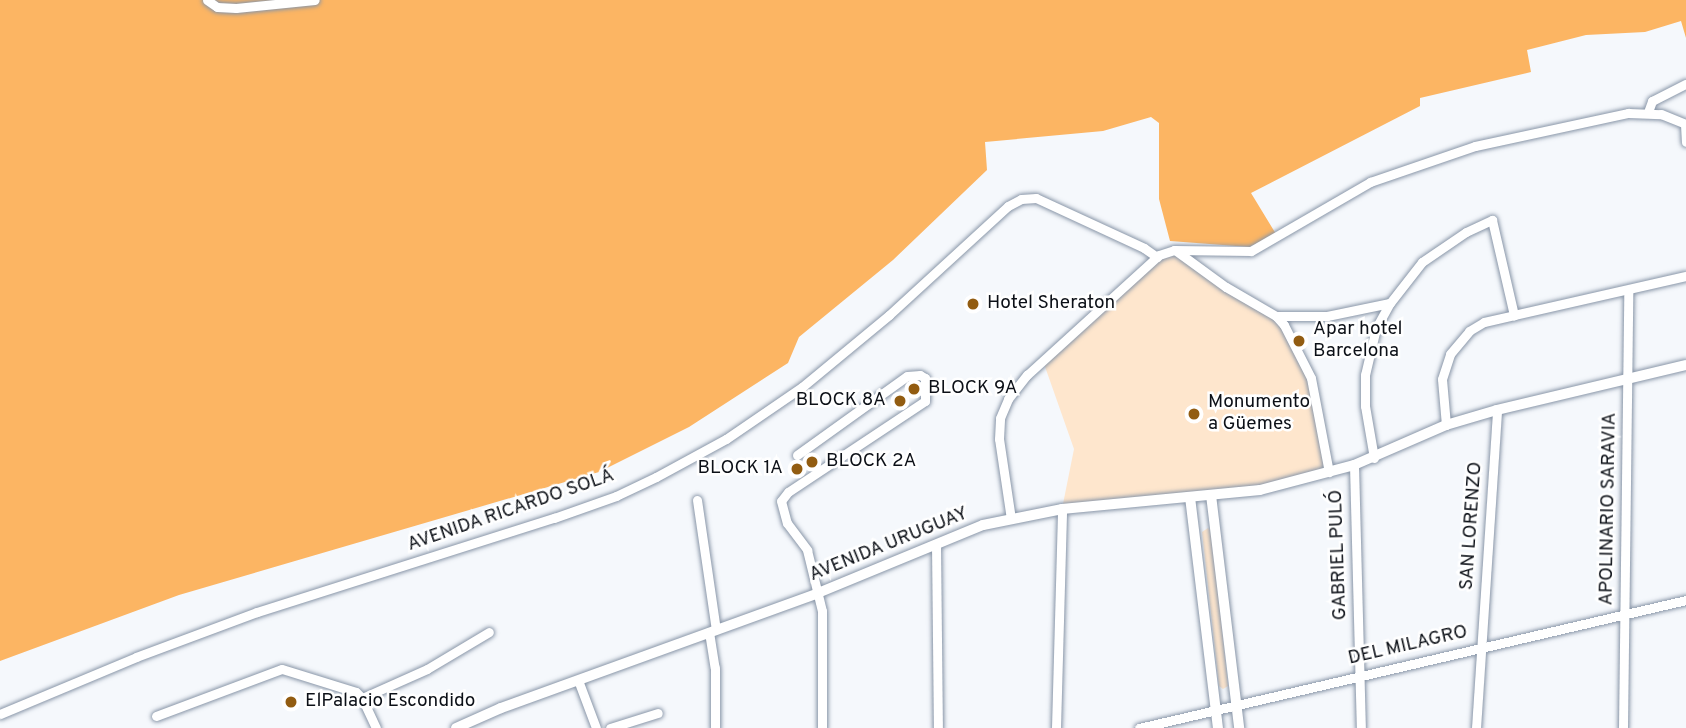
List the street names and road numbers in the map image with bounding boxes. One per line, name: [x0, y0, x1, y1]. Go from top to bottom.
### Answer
street label: APOLINARIO SARAVIA: [1596, 412, 1622, 606]
street label: SAN LORENZO: [1456, 461, 1488, 591]
street label: AVENIDA RICARDO SOLÁ: [404, 465, 618, 557]
street label: GABRIEL PULÓ: [1325, 489, 1353, 621]
street label: AVENIDA URUGUAY: [806, 503, 972, 587]
street label: DEL MILAGRO: [1346, 621, 1470, 671]

